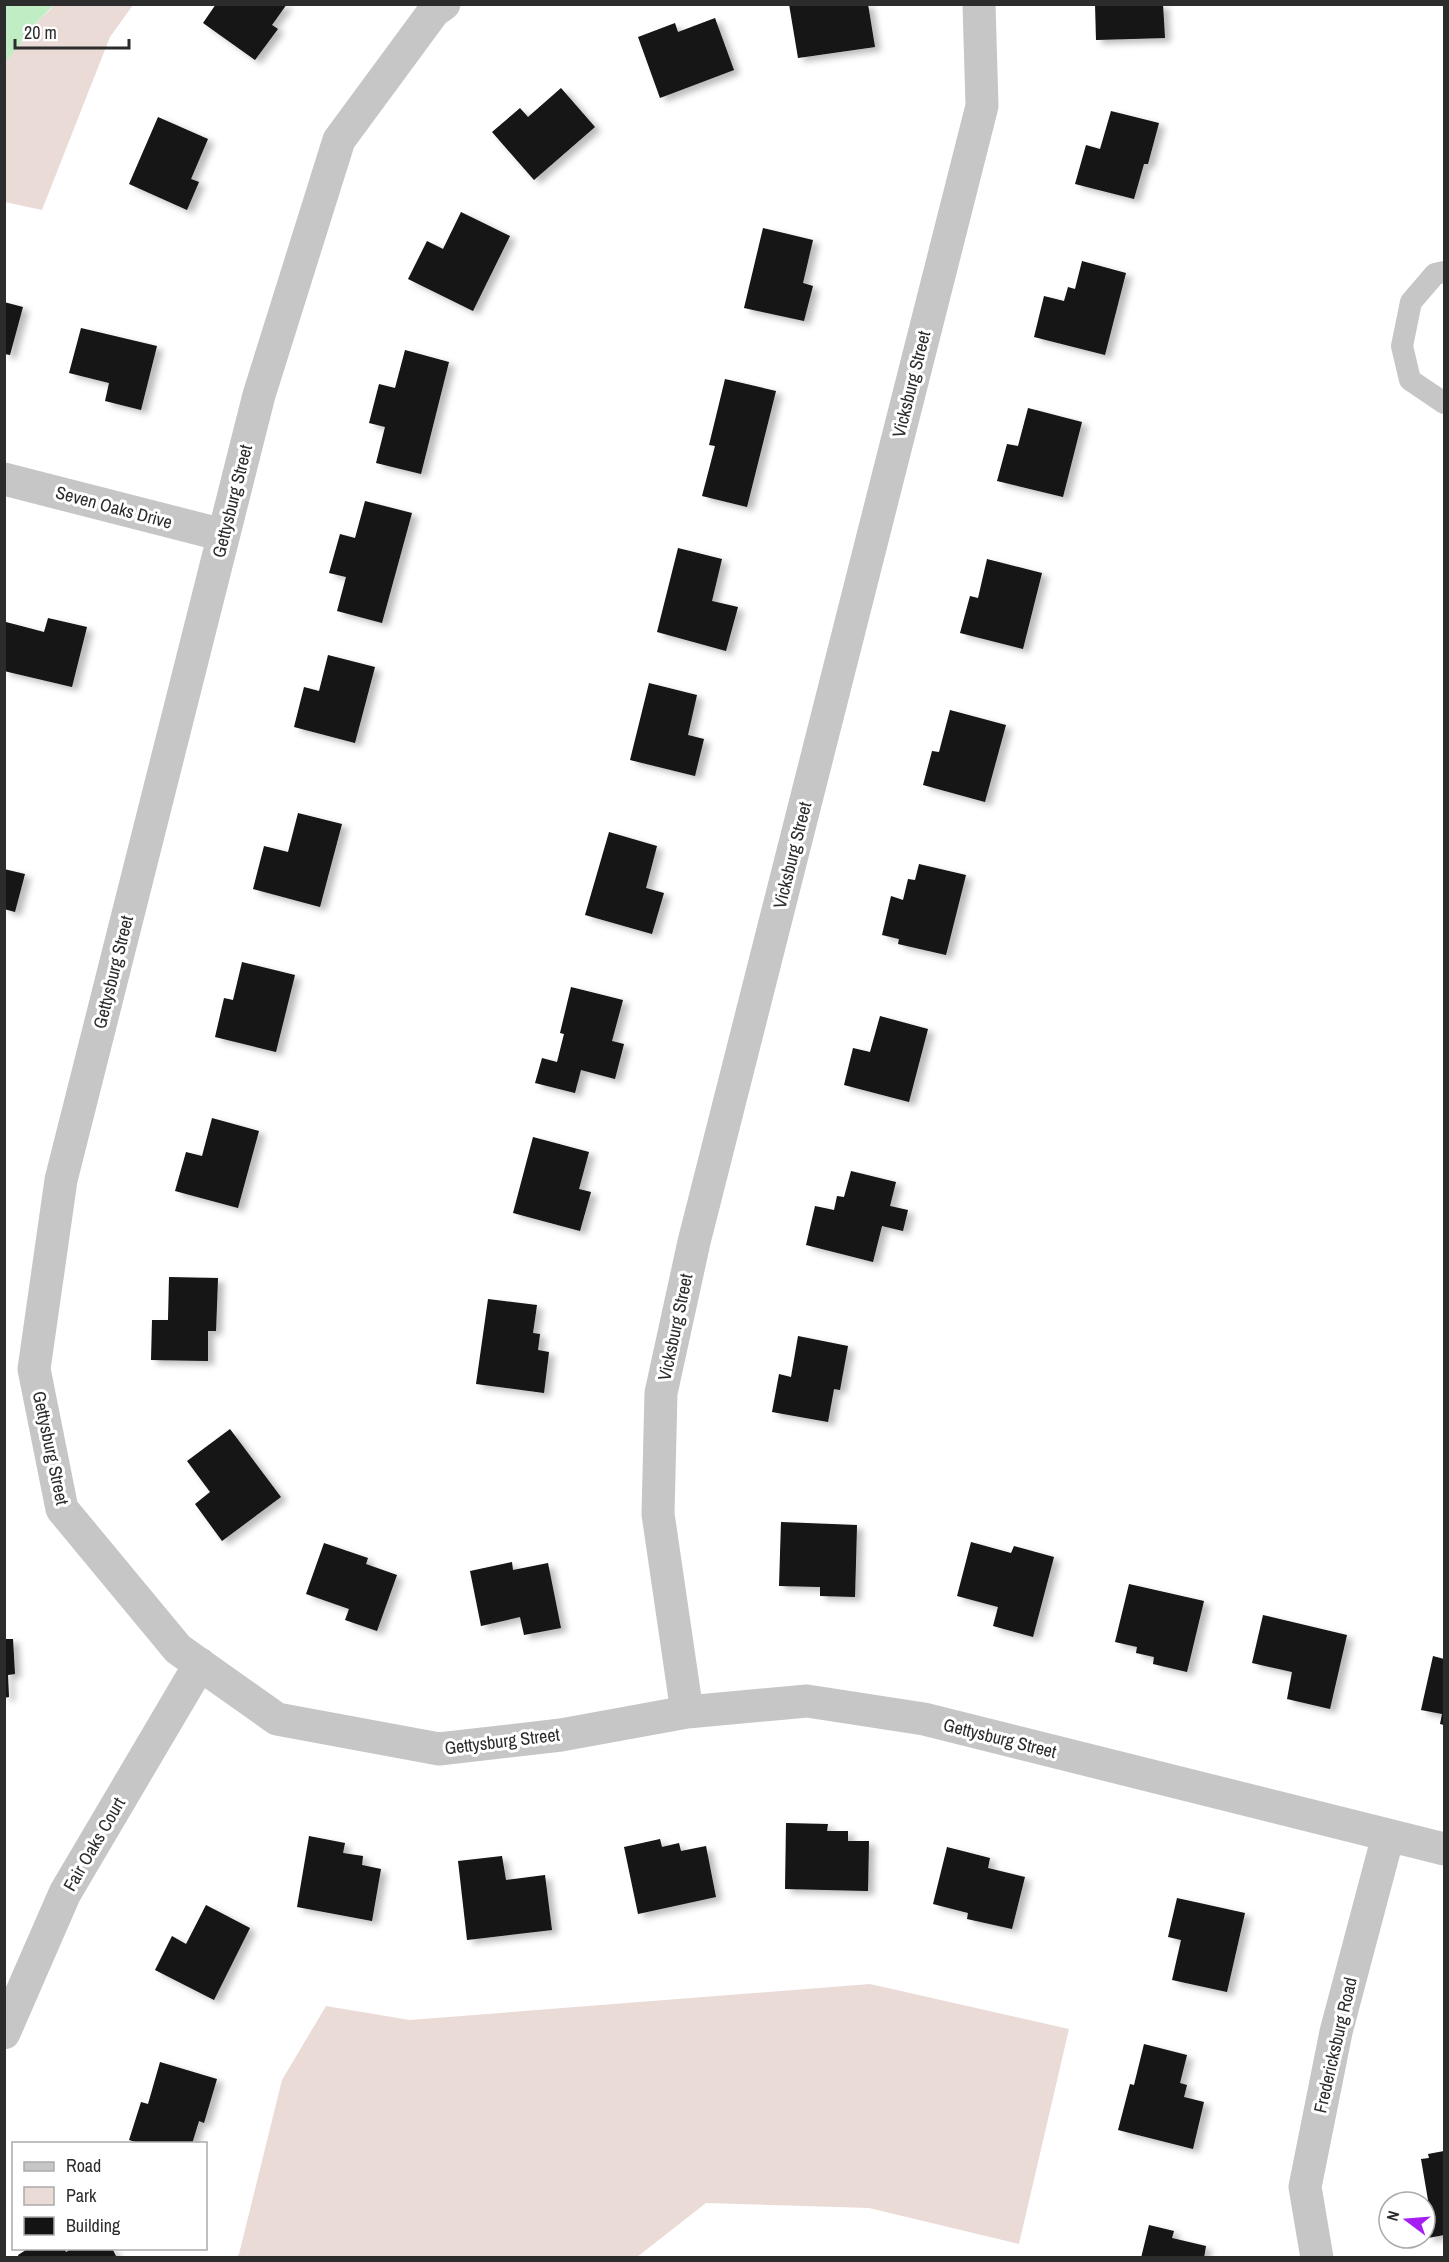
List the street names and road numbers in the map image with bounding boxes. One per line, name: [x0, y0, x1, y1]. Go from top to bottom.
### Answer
street label: Vicksburg Street: [886, 328, 936, 440]
street label: Gettysburg Street: [206, 442, 258, 560]
street label: Seven Oaks Drive: [53, 479, 175, 535]
street label: Vicksburg Street: [767, 799, 817, 911]
street label: Gettysburg Street: [87, 913, 139, 1031]
street label: Vicksburg Street: [651, 1271, 699, 1383]
street label: Gettysburg Street: [27, 1389, 75, 1507]
street label: Gettysburg Street: [941, 1712, 1059, 1764]
street label: Gettysburg Street: [443, 1722, 561, 1760]
street label: Fair Oaks Court: [57, 1793, 131, 1895]
street label: Fredericksburg Road: [1307, 1975, 1363, 2115]

